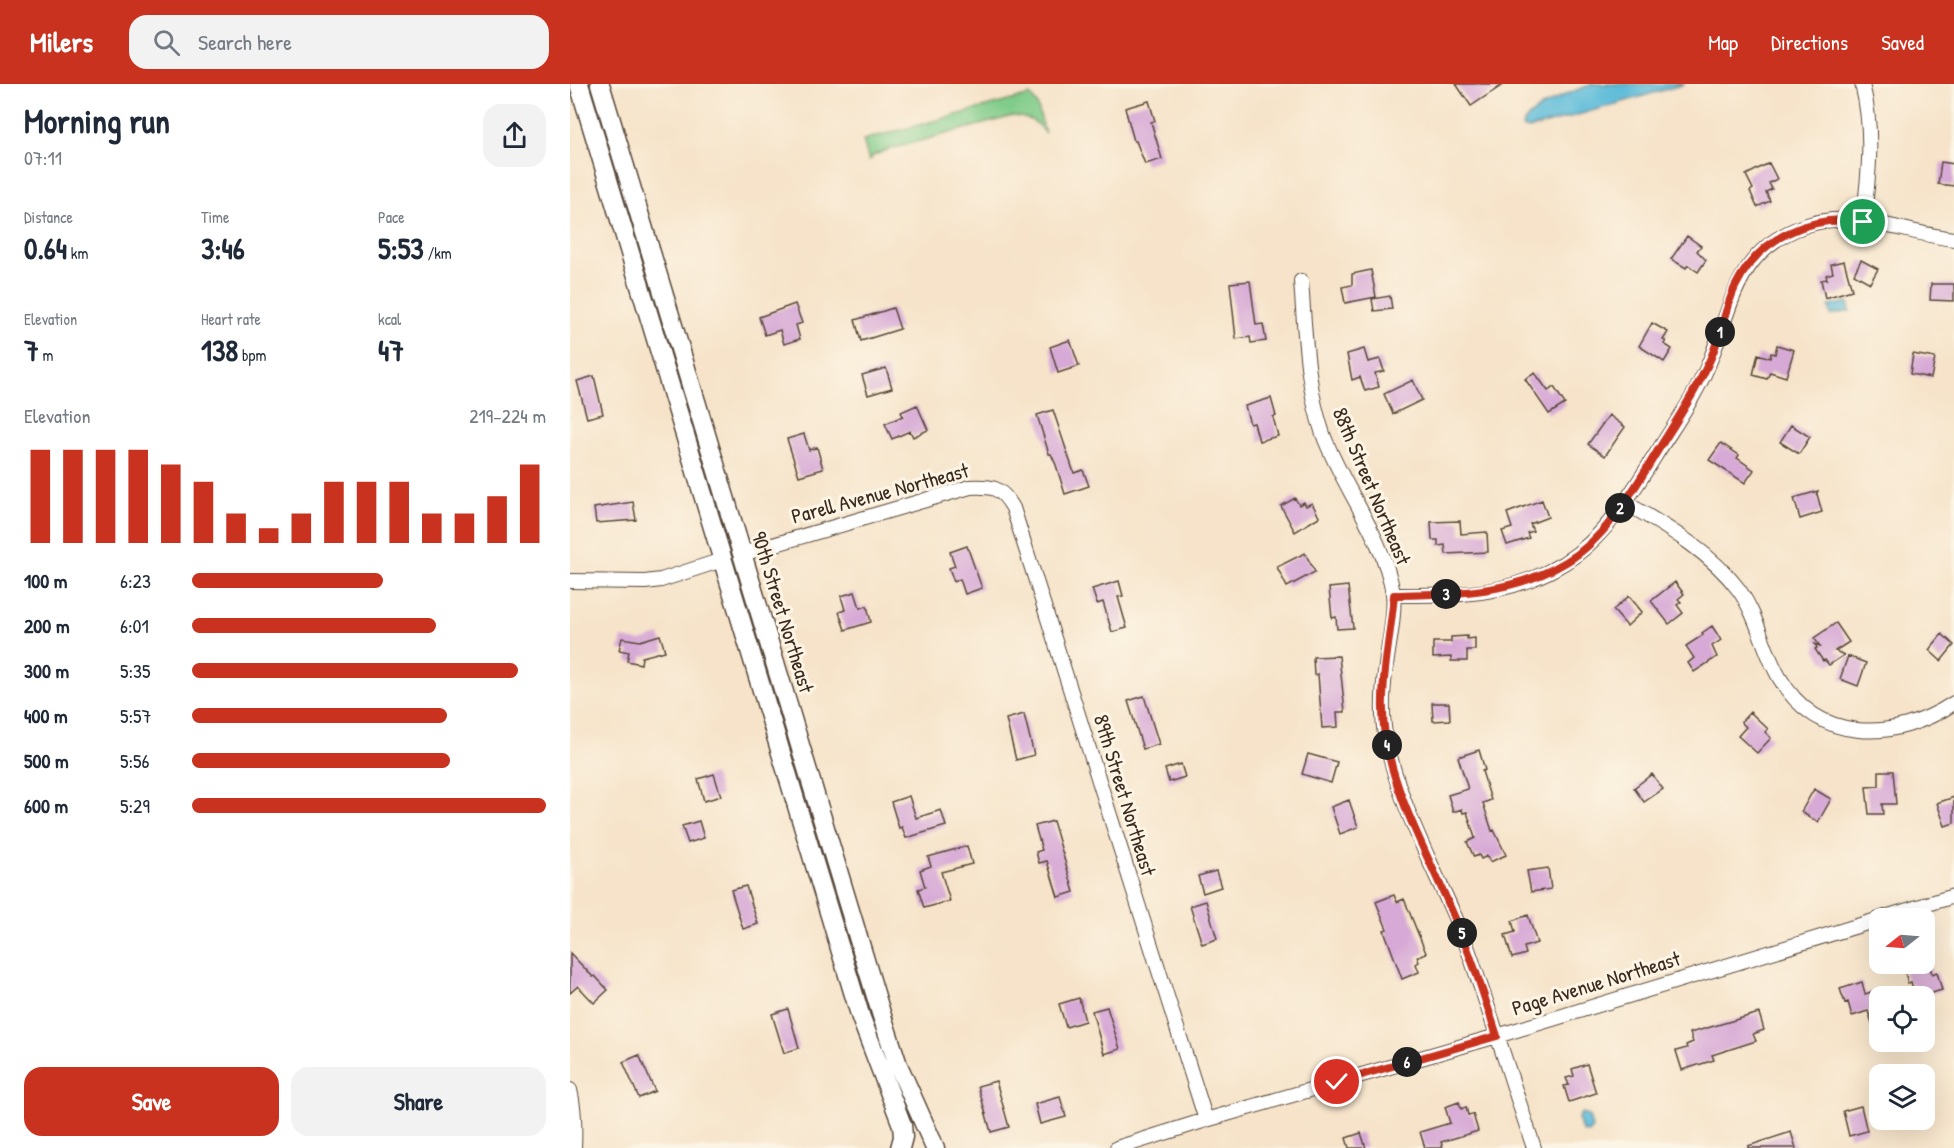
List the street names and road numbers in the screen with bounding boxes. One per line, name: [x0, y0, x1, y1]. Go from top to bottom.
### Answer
street label: 88th Street Northeast: [1326, 403, 1419, 570]
street label: Parell Avenue Northeast: [788, 455, 973, 531]
street label: 90th Street Northeast: [745, 528, 822, 697]
street label: 89th Street Northeast: [1087, 711, 1164, 880]
street label: Page Avenue Northeast: [1508, 943, 1684, 1022]

